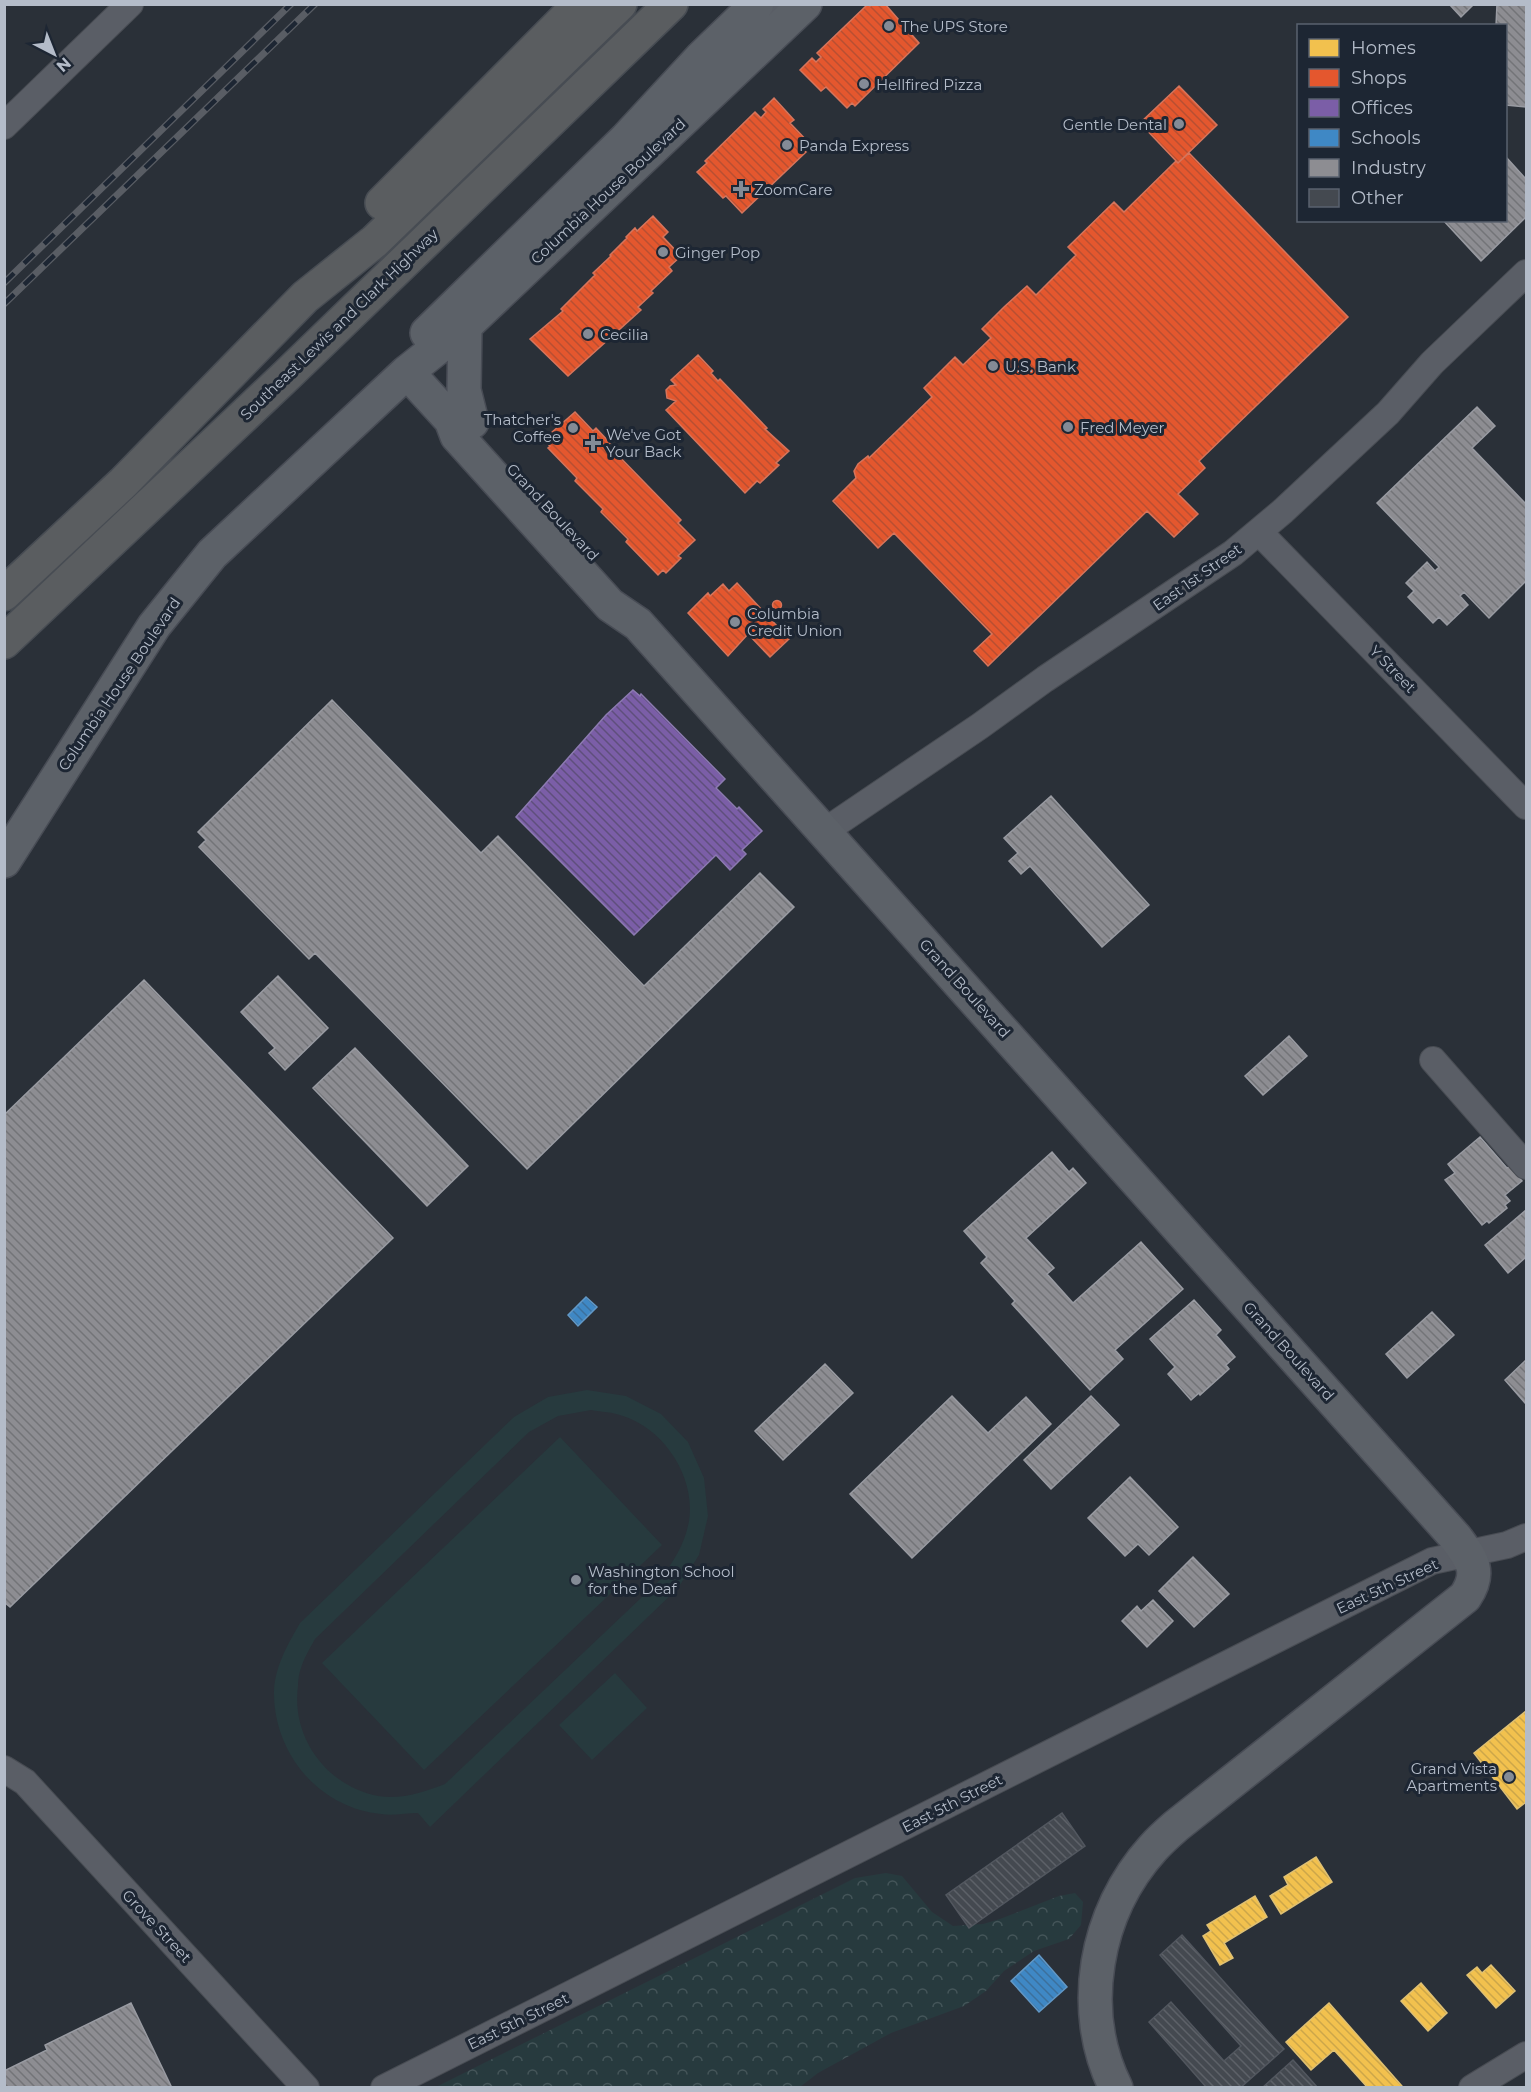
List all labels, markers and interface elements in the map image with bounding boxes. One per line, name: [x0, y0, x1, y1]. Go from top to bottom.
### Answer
place label: The UPS Store: [901, 17, 1008, 36]
marker: The UPS Store: [882, 19, 896, 33]
north arrow: [24, 24, 84, 84]
legend: [1297, 24, 1507, 222]
text: Homes: [1351, 37, 1416, 59]
text: N: [53, 53, 75, 76]
text: Shops: [1351, 67, 1407, 89]
place label: Hellfired Pizza: [876, 75, 982, 94]
marker: Hellfired Pizza: [857, 77, 871, 91]
text: Offices: [1351, 97, 1413, 119]
street label: Columbia House Boulevard: [527, 114, 689, 268]
place label: Gentle Dental: [1063, 115, 1167, 134]
marker: Gentle Dental: [1172, 117, 1186, 131]
text: Schools: [1351, 127, 1421, 149]
place label: Panda Express: [799, 136, 909, 155]
marker: Panda Express: [780, 138, 794, 152]
text: Industry: [1351, 157, 1426, 179]
marker: ZoomCare: [732, 180, 750, 198]
place label: ZoomCare: [754, 180, 833, 199]
text: Other: [1351, 187, 1404, 209]
street label: Southeast Lewis and Clark Highway: [236, 224, 442, 424]
place label: Ginger Pop: [675, 243, 760, 262]
marker: Ginger Pop: [656, 245, 670, 259]
place label: Cecilia: [600, 325, 649, 344]
marker: Cecilia: [581, 327, 595, 341]
place label: U.S. Bank: [1005, 357, 1076, 376]
marker: U.S. Bank: [986, 359, 1000, 373]
place label: Thatcher's Coffee: [484, 410, 561, 446]
place label: Fred Meyer: [1080, 418, 1165, 437]
marker: Fred Meyer: [1061, 420, 1075, 434]
marker: Thatcher's Coffee: [566, 421, 580, 435]
place label: We've Got Your Back: [606, 425, 682, 461]
marker: We've Got Your Back: [584, 434, 602, 452]
street label: Grand Boulevard: [503, 459, 603, 565]
street label: East 1st Street: [1149, 539, 1245, 615]
street label: Columbia House Boulevard: [54, 594, 184, 774]
place label: Columbia Credit Union: [747, 604, 842, 640]
marker: Columbia Credit Union: [728, 615, 742, 629]
street label: Y Street: [1366, 641, 1420, 697]
street label: Grand Boulevard: [916, 935, 1014, 1041]
street label: Grand Boulevard: [1240, 1298, 1338, 1404]
street label: East 5th Street: [1333, 1554, 1441, 1618]
place label: Washington School for the Deaf: [588, 1562, 734, 1598]
marker: Washington School for the Deaf: [569, 1573, 583, 1587]
place label: Grand Vista Apartments: [1406, 1759, 1497, 1795]
street label: East 5th Street: [899, 1770, 1005, 1836]
marker: Grand Vista Apartments: [1502, 1770, 1516, 1784]
street label: Grove Street: [118, 1886, 196, 1966]
street label: East 5th Street: [464, 1988, 572, 2054]

